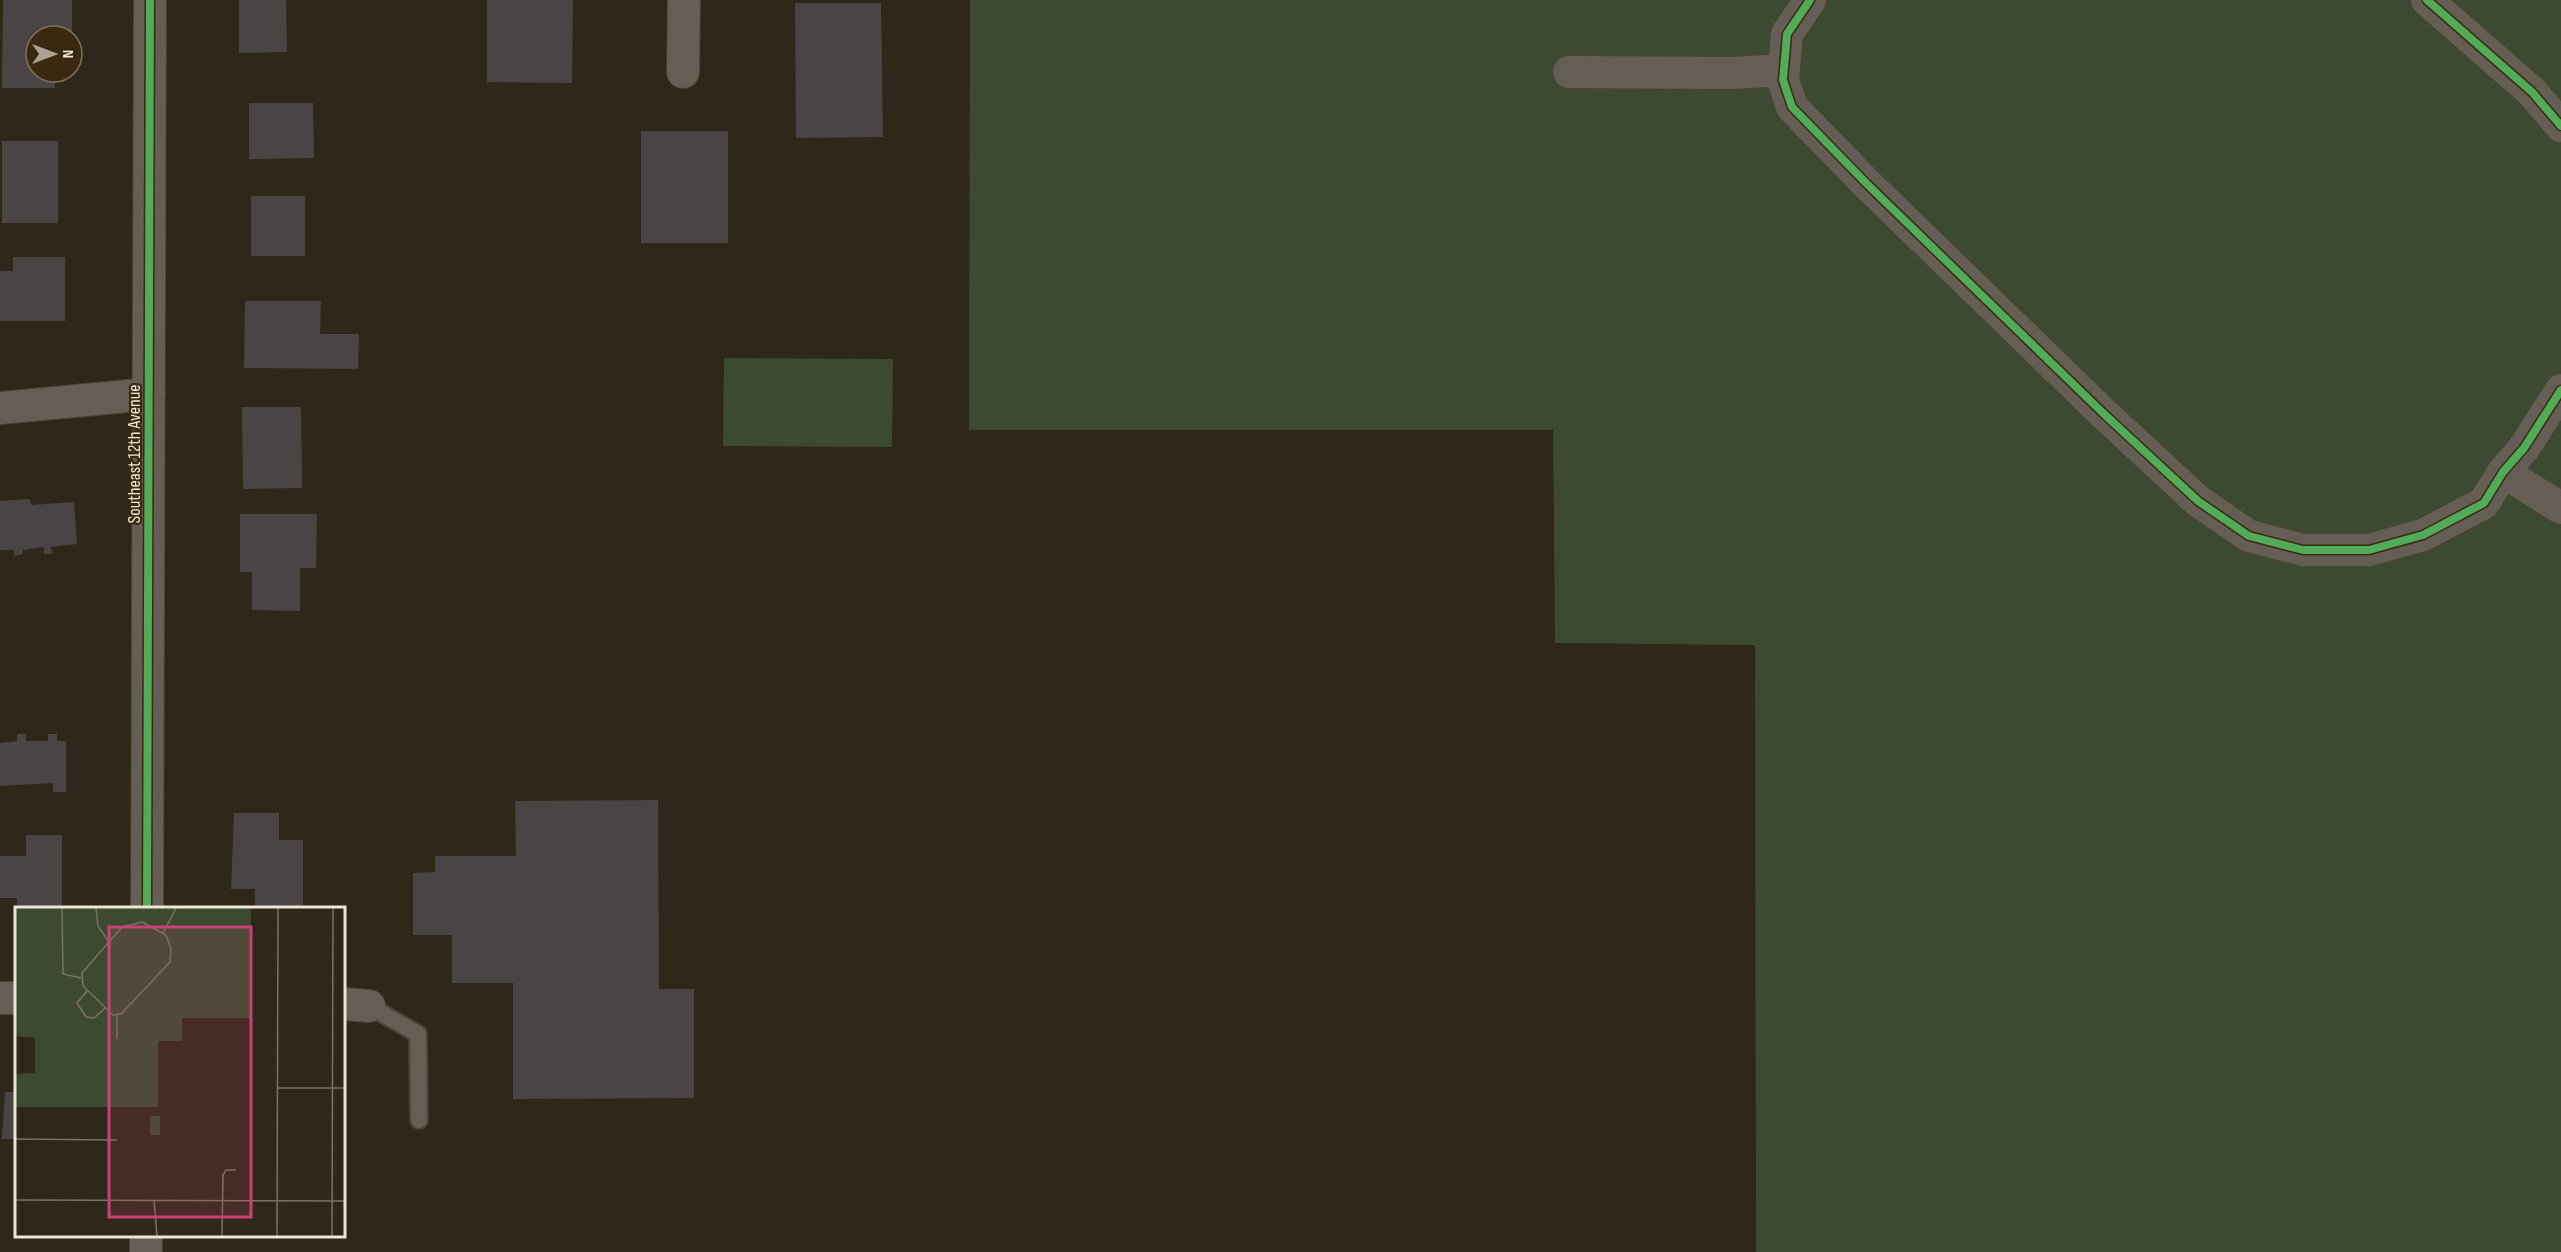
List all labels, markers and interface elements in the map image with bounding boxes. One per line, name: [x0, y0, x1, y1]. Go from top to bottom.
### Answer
north arrow: [24, 24, 84, 84]
text: N: [58, 50, 77, 58]
street label: Southeast 12th Avenue: [124, 385, 145, 523]
inset map: [15, 907, 345, 1237]

